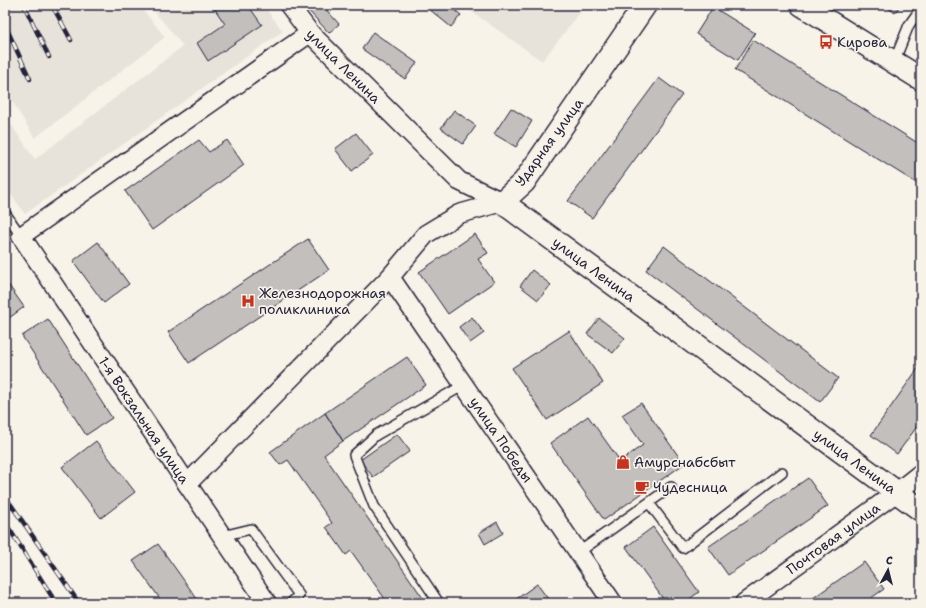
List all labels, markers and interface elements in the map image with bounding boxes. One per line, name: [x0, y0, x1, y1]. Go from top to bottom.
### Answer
street label: улица Ленина: [302, 25, 385, 107]
place label: Кирова: [837, 33, 887, 51]
bus stop icon: Кирова: [818, 34, 834, 50]
street label: Ударная улица: [511, 94, 587, 190]
street label: улица Ленина: [549, 233, 639, 306]
place label: Железнодорожная поликлиника: [259, 284, 386, 318]
hospital icon: Железнодорожная поликлиника: [240, 293, 256, 309]
street label: 1-я Вокзальная улица: [95, 353, 194, 487]
street label: улица Победы: [466, 393, 537, 486]
street label: улица Ленина: [810, 425, 900, 498]
place label: Амурснабсбыт: [634, 453, 736, 471]
shop icon: Амурснабсбыт: [615, 454, 631, 470]
place label: Чудесница: [653, 478, 728, 496]
cafe icon: Чудесница: [634, 479, 650, 495]
street label: Почтовая улица: [783, 498, 884, 578]
north arrow: [868, 550, 908, 590]
text: С: [885, 553, 894, 568]

